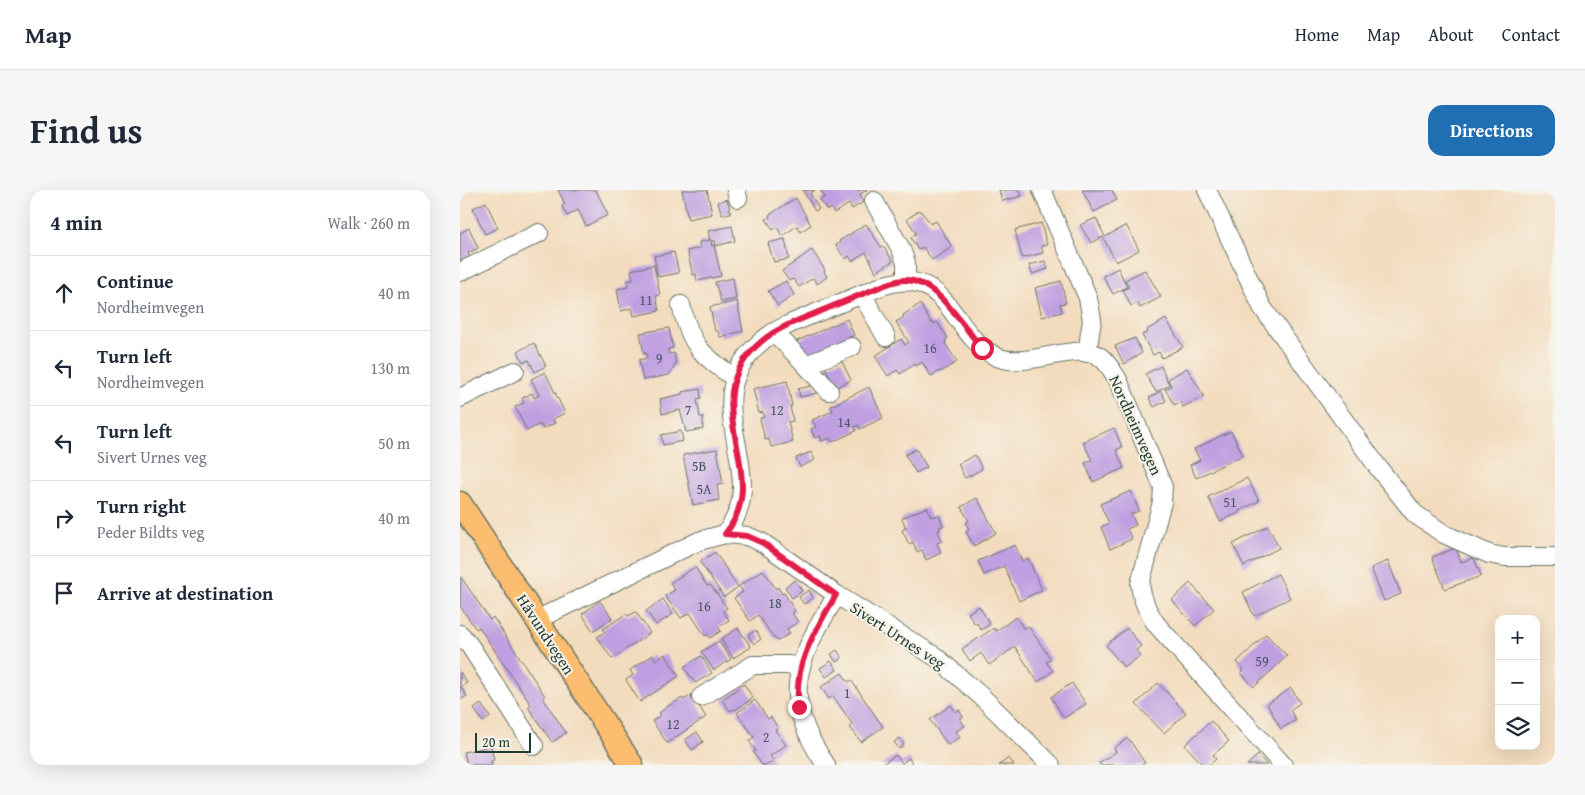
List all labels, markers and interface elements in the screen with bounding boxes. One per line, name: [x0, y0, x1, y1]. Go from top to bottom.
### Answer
text: Map: [25, 17, 72, 52]
text: Home: [1295, 21, 1339, 48]
text: Map: [1367, 21, 1400, 48]
text: About: [1428, 21, 1474, 48]
text: Contact: [1502, 21, 1560, 48]
text: Find us: [30, 105, 143, 156]
button: Directions: [1428, 105, 1555, 156]
text: 4 min: [50, 207, 102, 238]
text: Walk · 260 m: [327, 211, 410, 235]
text: Continue: [97, 267, 174, 295]
icon: ahead: [50, 279, 78, 307]
text: 40 m: [378, 281, 410, 305]
house number: 11: [639, 290, 653, 310]
text: Nordheimvegen: [97, 295, 204, 319]
route start: [971, 337, 994, 360]
house number: 16: [923, 338, 937, 358]
text: Turn left: [97, 342, 172, 370]
house number: 9: [656, 348, 663, 368]
icon: left: [50, 354, 78, 382]
text: 130 m: [370, 356, 410, 380]
text: Nordheimvegen: [97, 370, 204, 394]
street label: Nordheimvegen: [1103, 371, 1169, 479]
house number: 7: [685, 400, 692, 420]
house number: 12: [770, 400, 784, 420]
house number: 14: [837, 412, 851, 432]
text: Turn left: [97, 417, 172, 445]
icon: left: [50, 429, 78, 457]
text: 50 m: [378, 431, 410, 455]
text: Sivert Urnes veg: [97, 445, 207, 469]
house number: 5B: [692, 456, 706, 476]
house number: 5A: [696, 479, 712, 499]
text: Turn right: [97, 492, 186, 520]
house number: 51: [1223, 492, 1237, 512]
icon: right: [50, 504, 78, 532]
text: 40 m: [378, 506, 410, 530]
text: Peder Bildts veg: [97, 520, 204, 544]
icon: arrive: [50, 579, 78, 607]
text: Arrive at destination: [97, 579, 273, 607]
street label: Håvundvegen: [511, 589, 581, 679]
house number: 18: [768, 593, 782, 613]
street label: Sivert Urnes veg: [845, 595, 951, 675]
house number: 16: [697, 596, 711, 616]
map controls: [1495, 615, 1540, 750]
button: +: [1495, 615, 1540, 660]
house number: 59: [1255, 651, 1269, 671]
button: −: [1495, 660, 1540, 705]
house number: 1: [844, 683, 850, 703]
route end: [788, 696, 811, 719]
button: layers: [1495, 705, 1540, 750]
house number: 12: [666, 714, 680, 734]
house number: 2: [763, 727, 769, 747]
scale bar: [475, 730, 531, 753]
text: 20 m: [482, 732, 510, 752]

